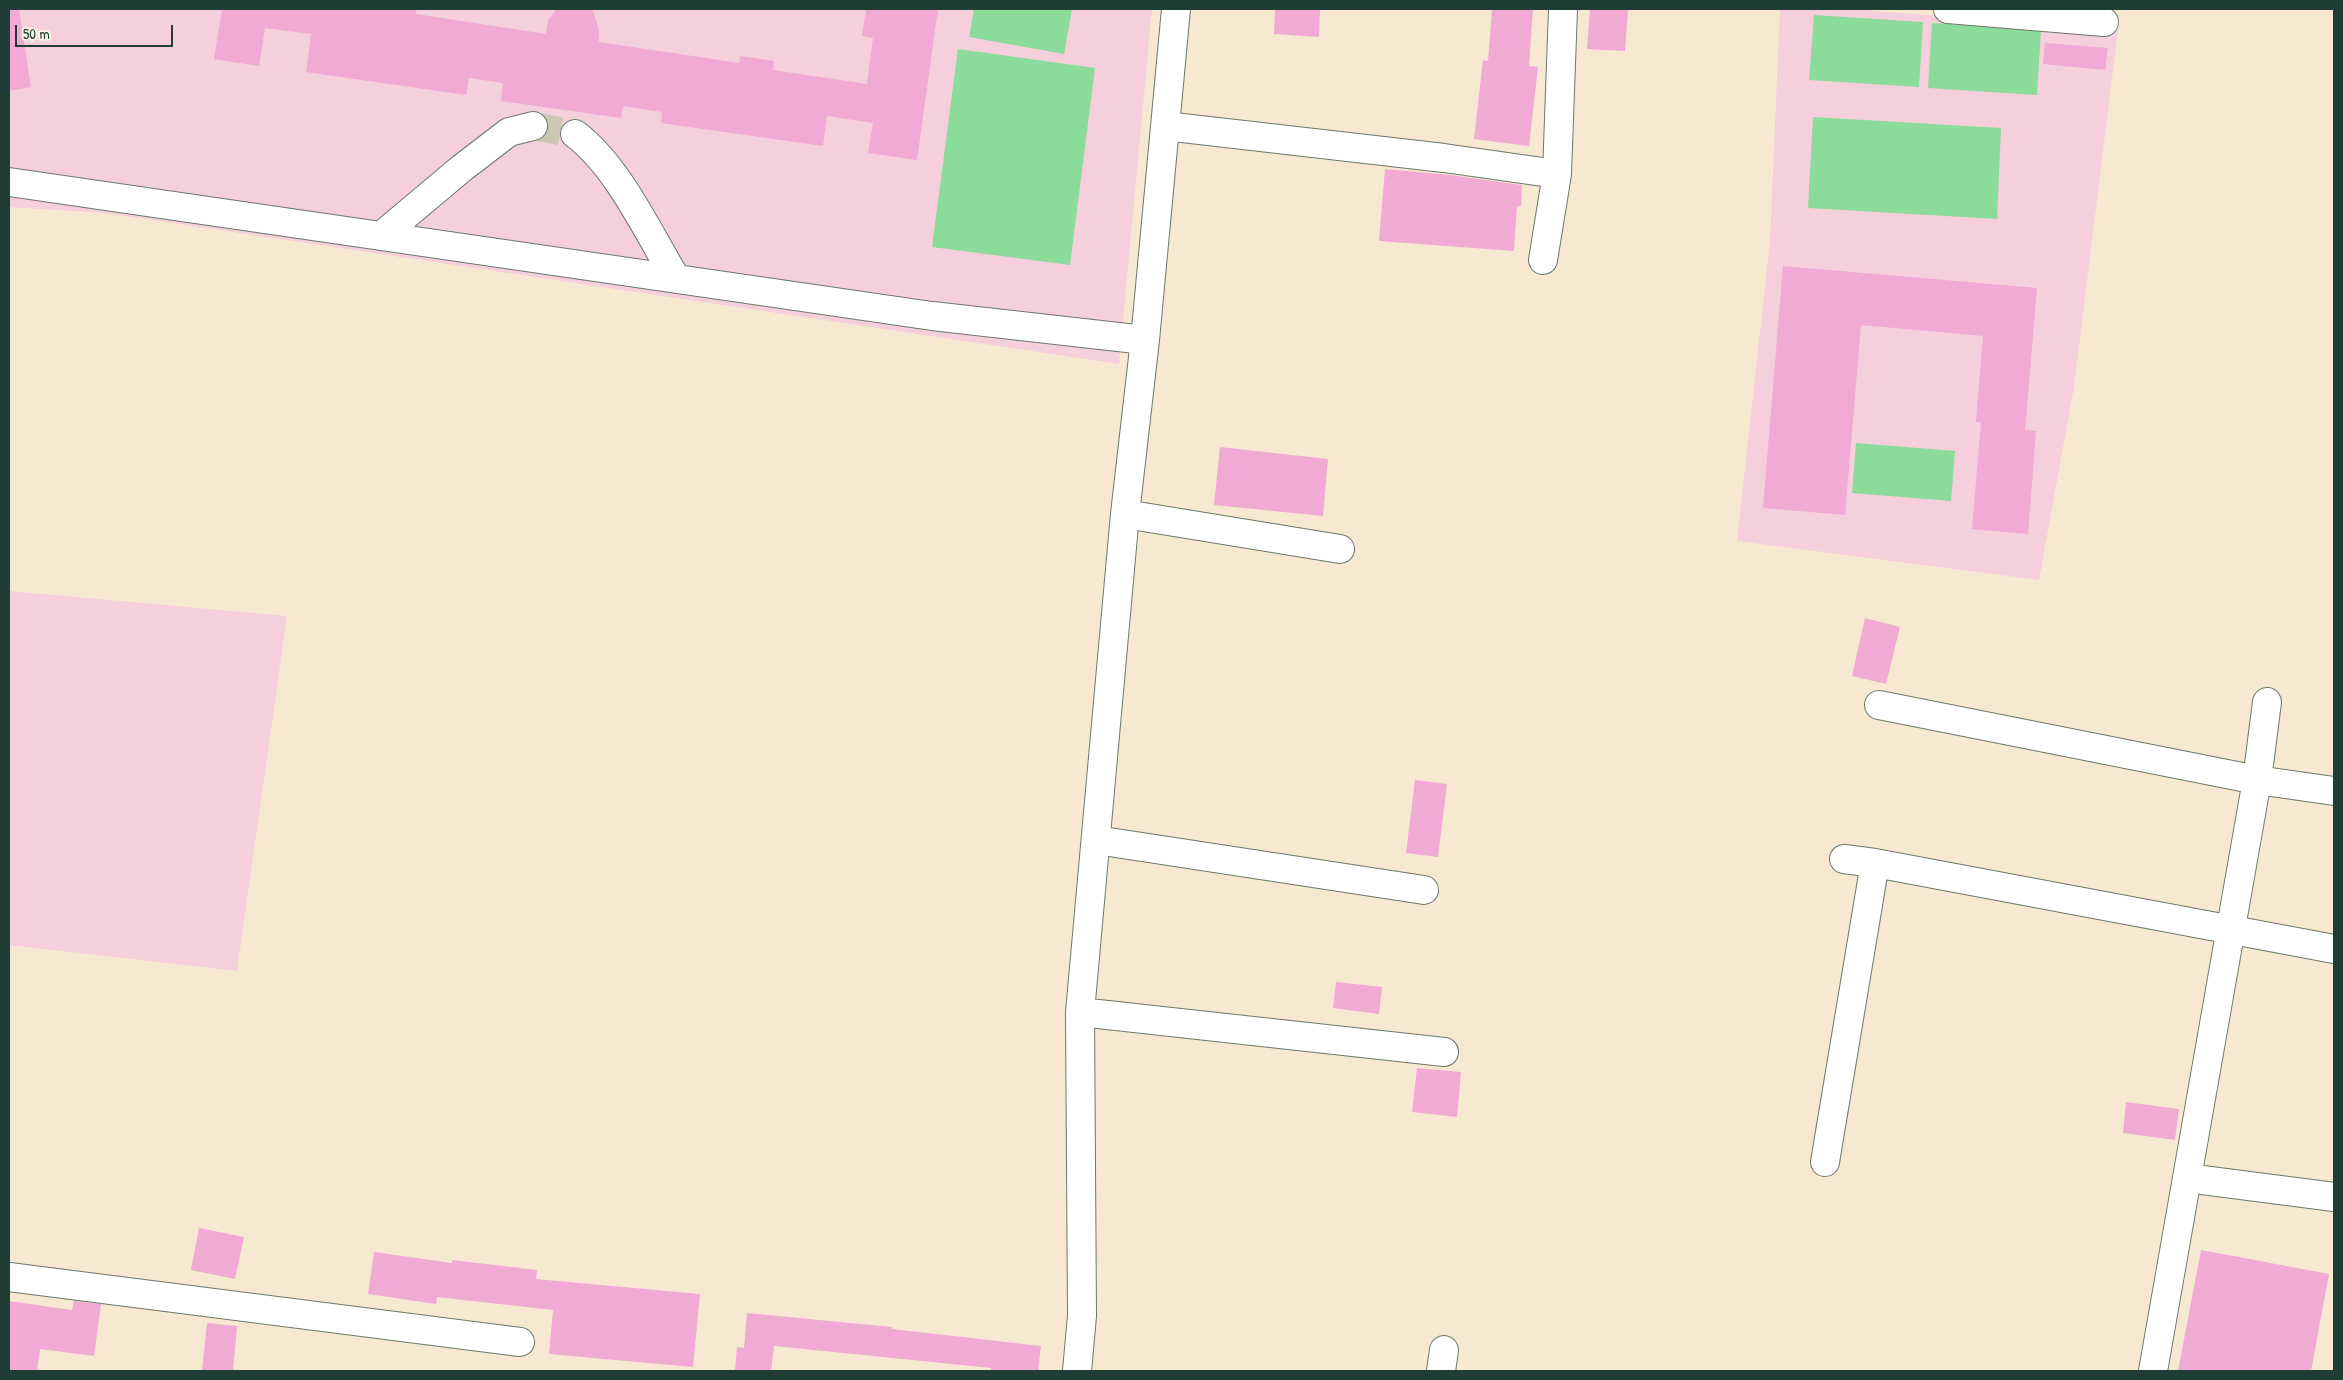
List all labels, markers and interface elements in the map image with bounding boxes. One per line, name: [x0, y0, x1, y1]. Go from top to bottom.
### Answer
scale bar: [18, 15, 175, 47]
text: 50 m: [23, 23, 50, 44]

